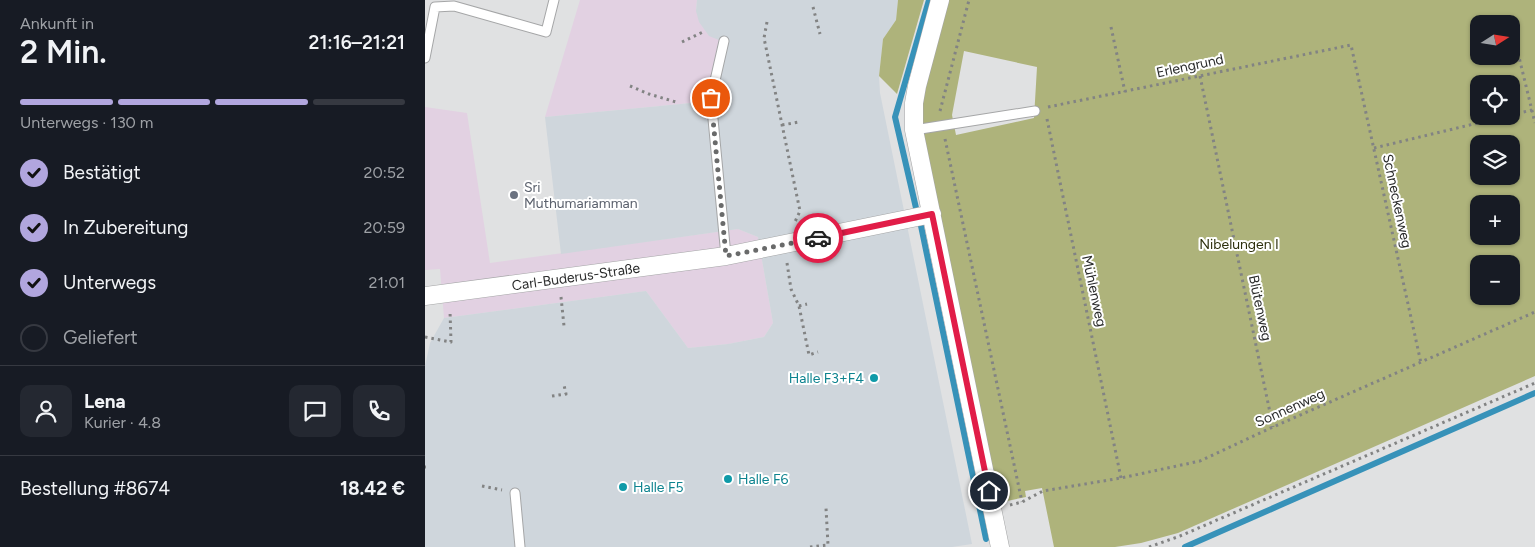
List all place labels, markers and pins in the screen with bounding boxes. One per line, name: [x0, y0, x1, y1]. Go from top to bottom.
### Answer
pin: [690, 77, 732, 119]
place label: Sri Muthumariamman: [524, 179, 638, 212]
marker: Sri Muthumariamman: [508, 189, 520, 201]
place label: Halle F3+F4: [789, 370, 864, 387]
marker: Halle F3+F4: [868, 372, 880, 384]
pin: [968, 470, 1010, 512]
place label: Halle F6: [738, 471, 789, 488]
marker: Halle F6: [722, 473, 734, 485]
place label: Halle F5: [633, 479, 684, 496]
marker: Halle F5: [617, 481, 629, 493]

